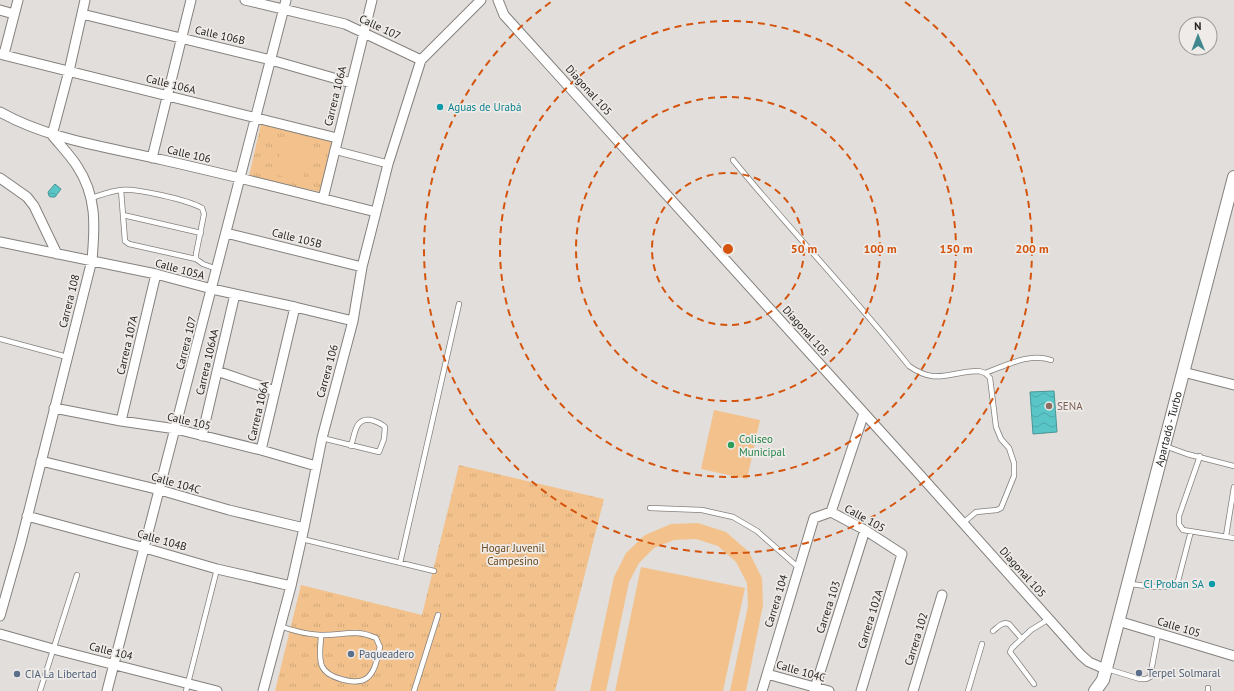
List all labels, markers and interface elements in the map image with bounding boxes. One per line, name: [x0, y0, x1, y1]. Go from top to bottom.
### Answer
street label: Calle 107: [357, 11, 403, 43]
north arrow: [1178, 16, 1218, 56]
text: N: [1194, 19, 1202, 33]
street label: Calle 106B: [194, 22, 246, 48]
street label: Diagonal 105: [563, 62, 615, 118]
street label: Carrera 106A: [321, 64, 349, 127]
street label: Calle 106A: [145, 71, 198, 97]
place label: Aguas de Urabá: [448, 100, 521, 114]
marker: Aguas de Urabá: [435, 102, 445, 112]
street label: Calle 106: [166, 142, 212, 166]
street label: Calle 105B: [271, 225, 323, 251]
text: 50 m: [791, 241, 817, 256]
text: 100 m: [863, 241, 897, 256]
text: 150 m: [939, 241, 973, 256]
text: 200 m: [1015, 241, 1049, 256]
centre of rings: [721, 242, 735, 256]
street label: Calle 105A: [154, 256, 207, 282]
street label: Carrera 108: [56, 273, 82, 329]
street label: Diagonal 105: [780, 303, 832, 359]
street label: Carrera 107A: [113, 313, 141, 376]
street label: Carrera 107: [173, 315, 199, 371]
street label: Carrera 106AA: [193, 327, 222, 397]
street label: Carrera 106: [313, 343, 341, 399]
street label: Carrera 106A: [244, 379, 272, 442]
street label: Apartadó - Turbo: [1152, 390, 1185, 468]
place label: SENA: [1057, 399, 1083, 413]
marker: SENA: [1044, 401, 1054, 411]
street label: Calle 105: [166, 409, 212, 433]
place label: Coliseo Municipal: [739, 432, 786, 459]
marker: Coliseo Municipal: [726, 440, 736, 450]
street label: Calle 104C: [150, 469, 202, 497]
street label: Calle 105: [842, 501, 888, 535]
street label: Calle 104B: [136, 526, 188, 554]
park label: Hogar Juvenil Campesino: [481, 541, 545, 568]
street label: Diagonal 105: [997, 544, 1049, 600]
street label: Carrera 104: [761, 573, 791, 629]
place label: CI Proban SA: [1144, 577, 1205, 591]
street label: Carrera 103: [813, 579, 843, 635]
marker: CI Proban SA: [1207, 579, 1217, 589]
street label: Carrera 102A: [854, 587, 886, 650]
street label: Carrera 102: [901, 611, 931, 667]
street label: Calle 105: [1156, 614, 1202, 640]
street label: Calle 104: [88, 639, 134, 663]
place label: Paqueadero: [359, 647, 414, 661]
marker: Paqueadero: [346, 649, 356, 659]
street label: Calle 104C: [775, 657, 827, 685]
place label: Terpel Solmaral: [1147, 666, 1221, 680]
place label: CIA La Libertad: [25, 667, 97, 681]
marker: Terpel Solmaral: [1134, 668, 1144, 678]
marker: CIA La Libertad: [12, 669, 22, 679]

